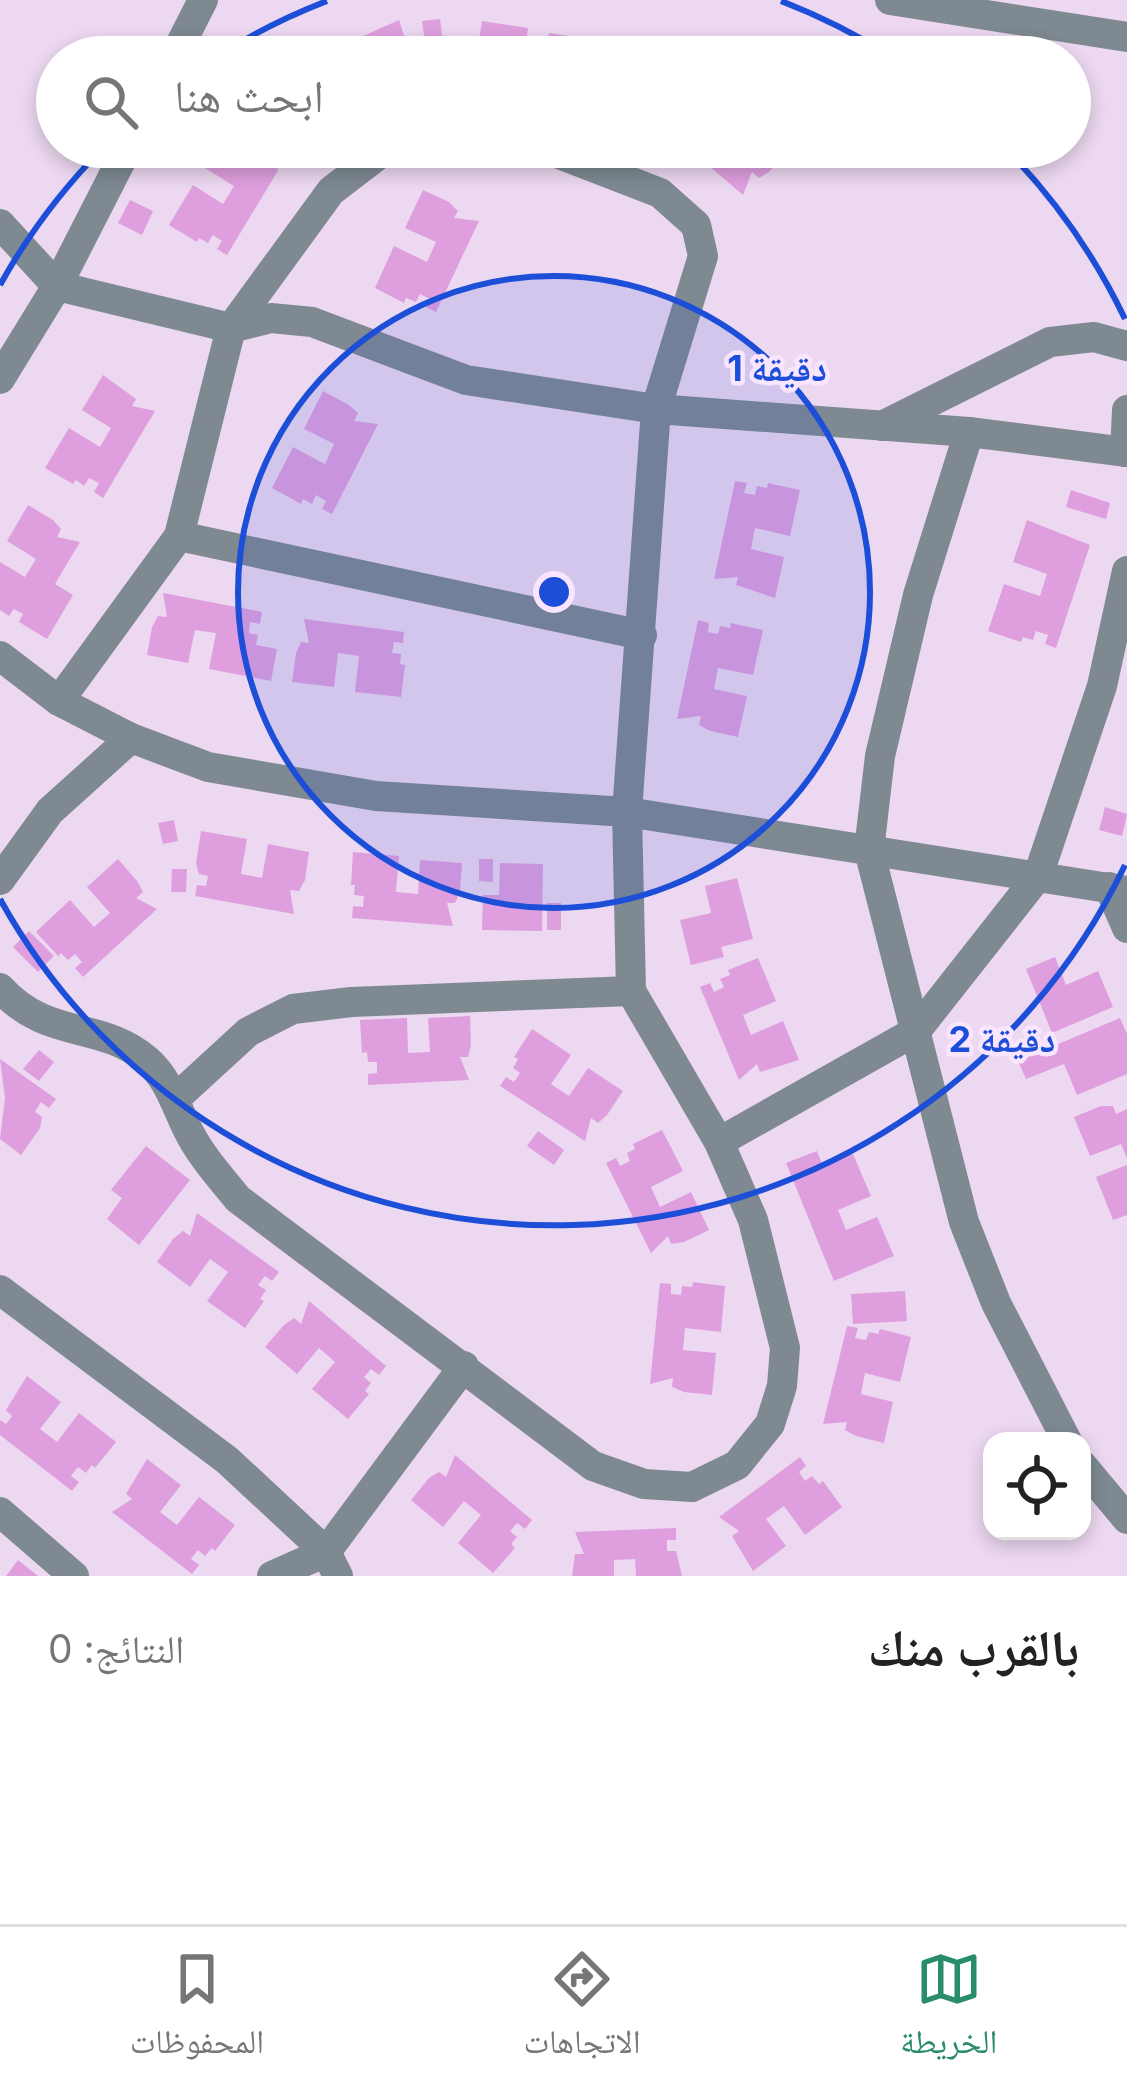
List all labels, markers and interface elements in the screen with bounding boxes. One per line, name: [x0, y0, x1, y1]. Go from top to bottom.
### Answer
search box: [36, 36, 1091, 168]
text: ابحث هنا: [174, 68, 324, 123]
icon: search: [78, 69, 144, 135]
text: 1 دقيقة: [727, 346, 827, 390]
centre of rings: [533, 571, 575, 613]
text: 2 دقيقة: [949, 1017, 1055, 1061]
map controls: [983, 1432, 1091, 1540]
button: locate: [983, 1432, 1091, 1540]
text: بالقرب منك: [868, 1617, 1079, 1678]
text: النتائج: 0: [48, 1625, 184, 1672]
tab: المحفوظات: [130, 1946, 264, 2074]
tab: الاتجاهات: [523, 1946, 641, 2074]
tab: الخريطة: [900, 1946, 997, 2074]

